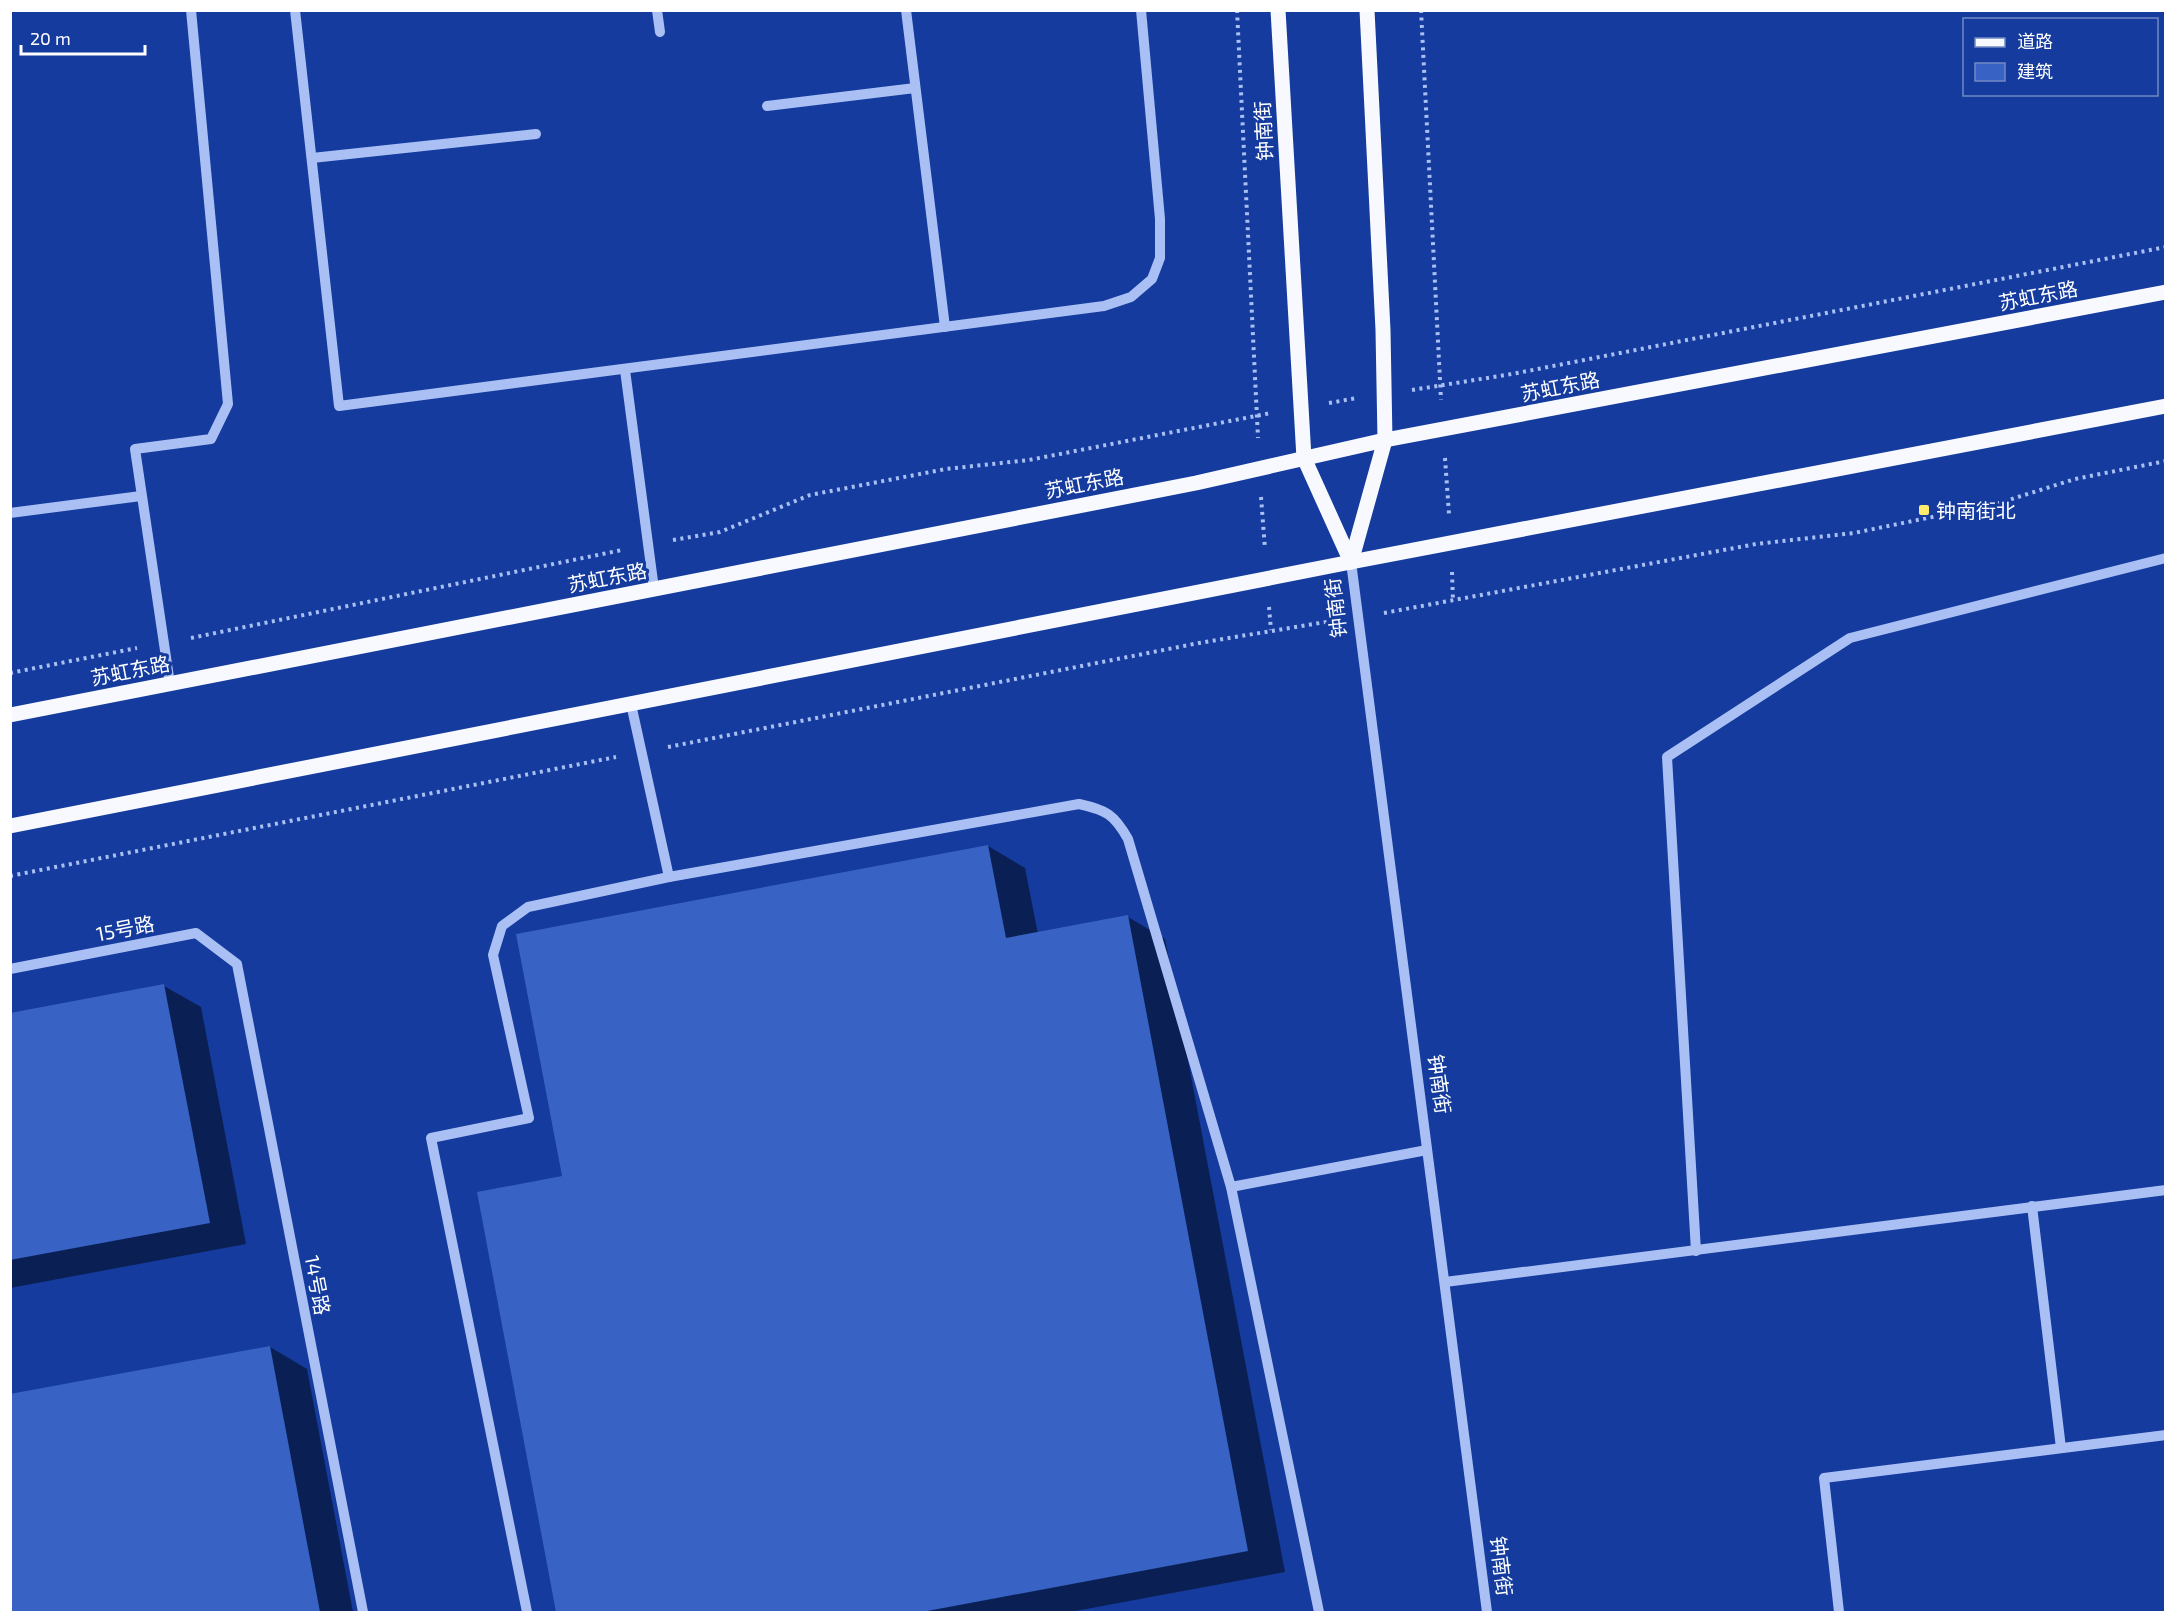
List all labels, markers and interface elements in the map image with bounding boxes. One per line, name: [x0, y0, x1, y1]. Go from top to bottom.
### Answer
scale bar: [21, 18, 146, 56]
legend: [1963, 18, 2158, 96]
text: 20 m: [30, 27, 71, 49]
text: 道路: [2017, 30, 2053, 52]
text: 建筑: [2017, 60, 2053, 82]
street label: 钟南街: [1249, 100, 1277, 162]
street label: 苏虹东路: [1996, 276, 2080, 314]
street label: 苏虹东路: [1518, 367, 1602, 405]
street label: 苏虹东路: [1042, 464, 1126, 502]
place label: 钟南街北: [1936, 498, 2016, 522]
marker: 钟南街北: [1917, 503, 1931, 517]
street label: 苏虹东路: [565, 558, 649, 596]
street label: 钟南街: [1319, 577, 1351, 639]
street label: 苏虹东路: [88, 651, 172, 689]
street label: 15号路: [94, 911, 156, 945]
street label: 钟南街: [1424, 1053, 1456, 1115]
street label: 14号路: [300, 1253, 336, 1317]
street label: 钟南街: [1486, 1535, 1518, 1597]

